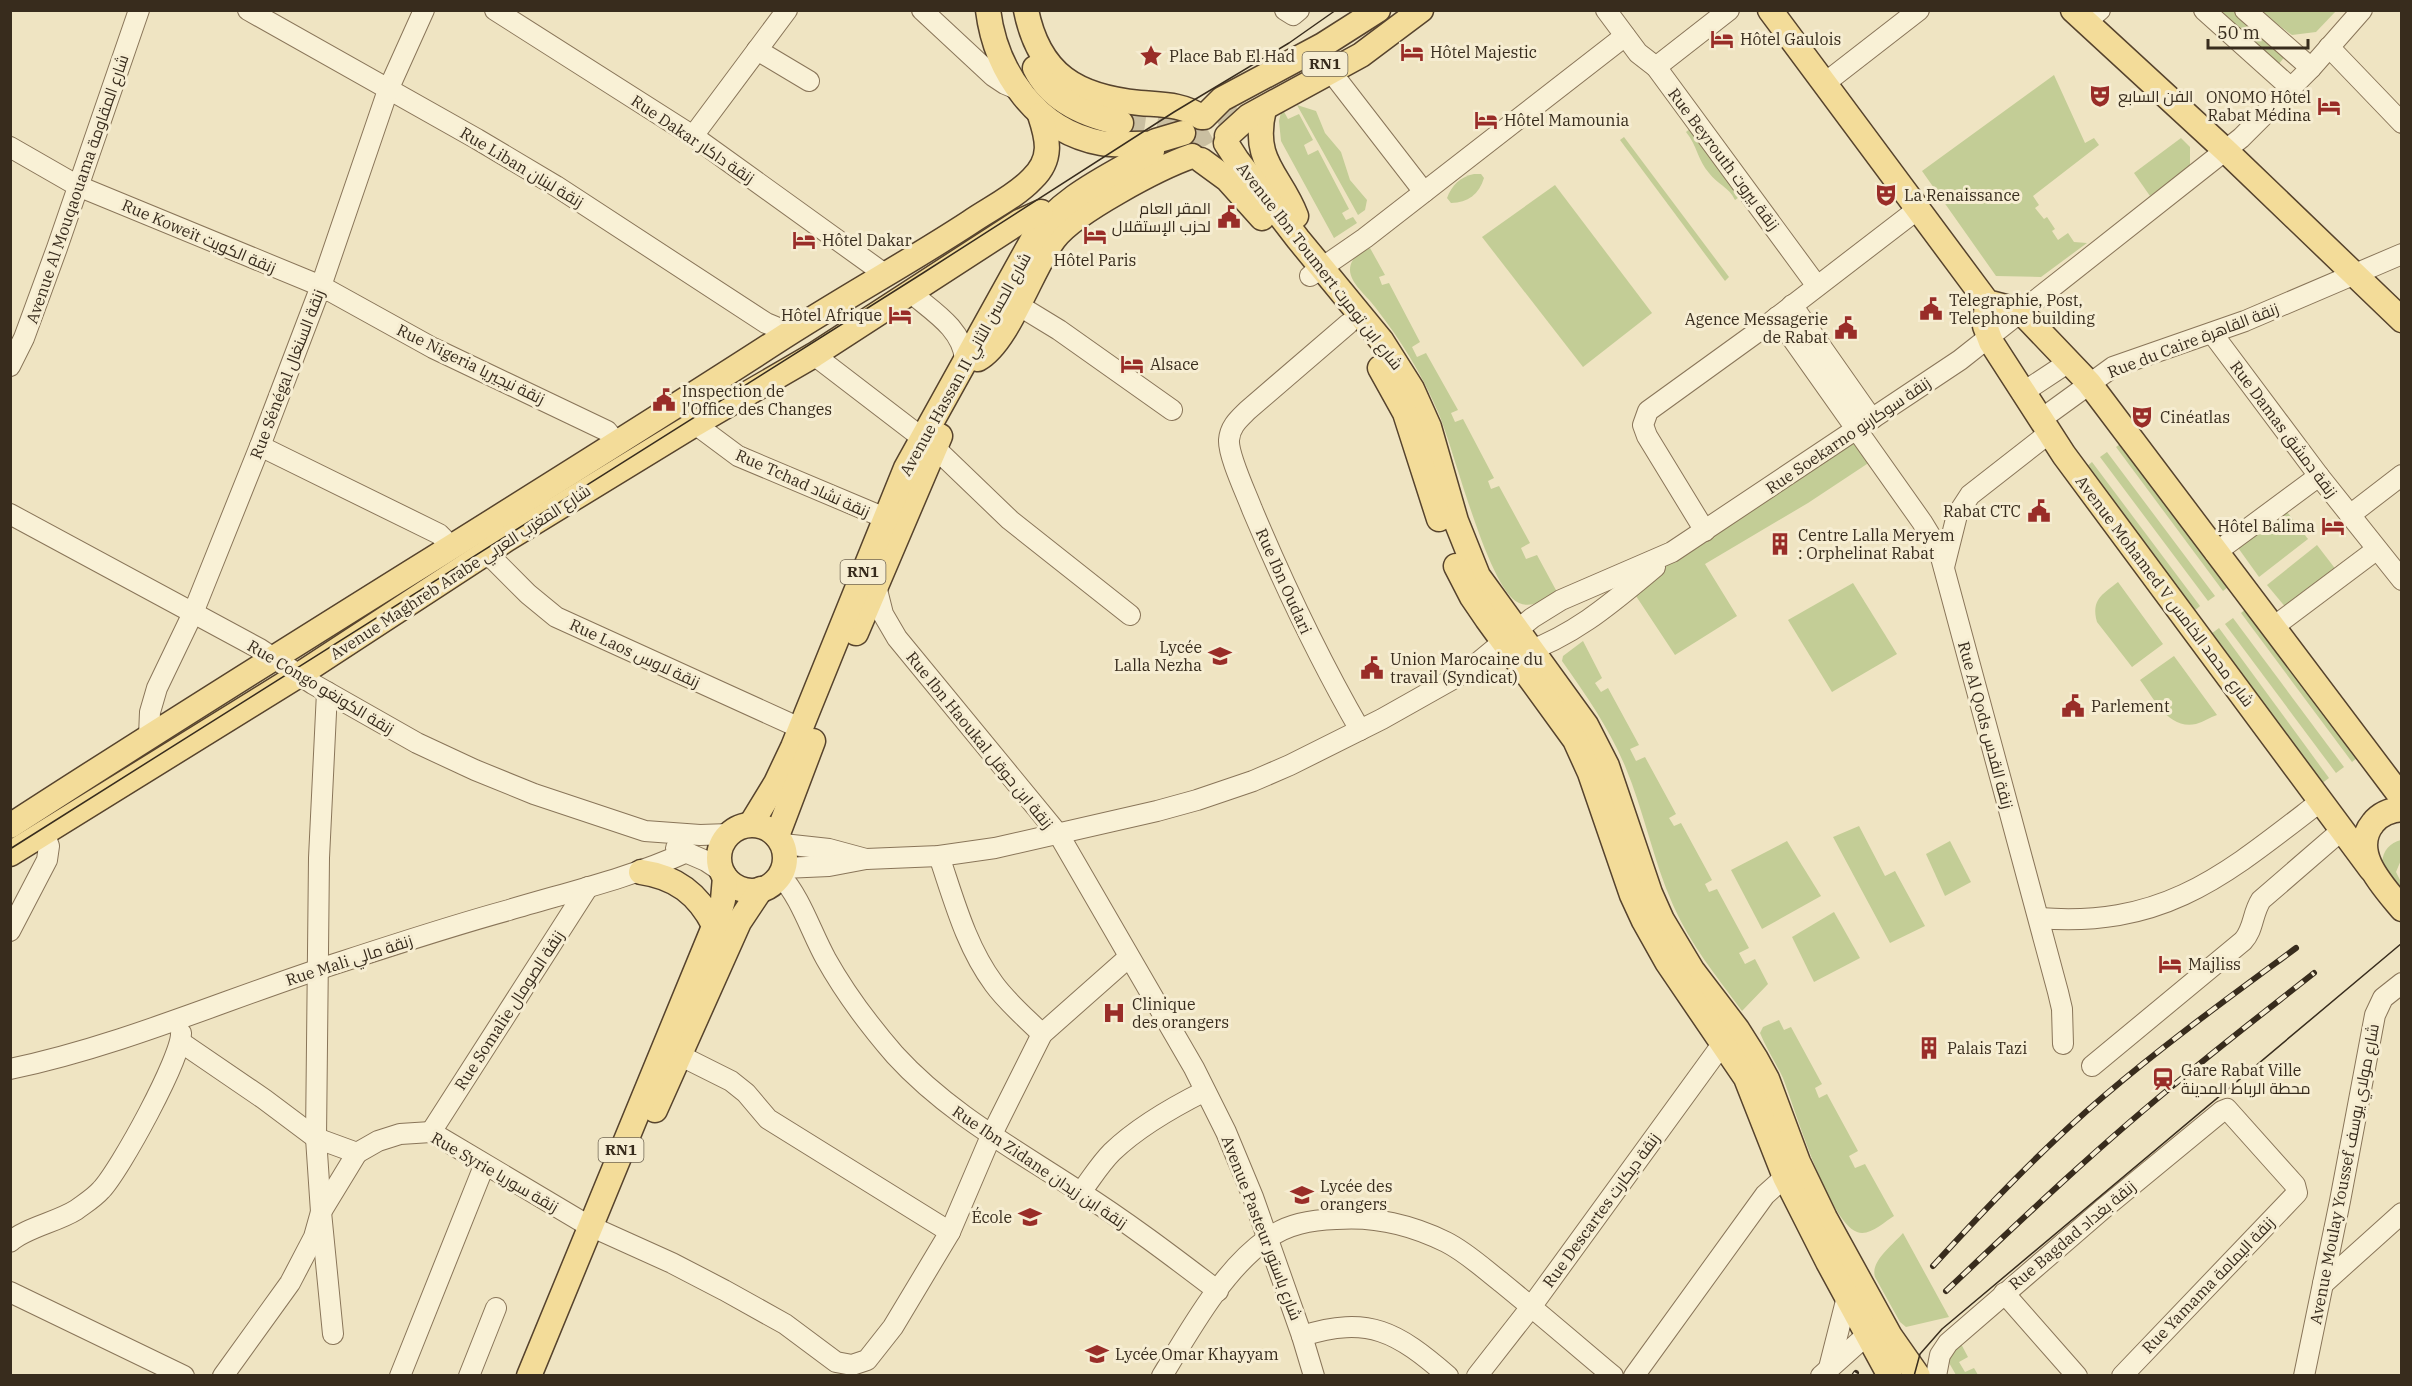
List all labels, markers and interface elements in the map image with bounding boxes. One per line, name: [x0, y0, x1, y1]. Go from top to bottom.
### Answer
scale bar: [2208, 12, 2308, 50]
text: 50 m: [2217, 21, 2260, 44]
hotel icon: Hôtel Gaulois: [1709, 26, 1735, 52]
place label: Hôtel Gaulois: [1740, 29, 1841, 49]
hotel icon: Hôtel Majestic: [1399, 39, 1425, 65]
place label: Hôtel Majestic: [1430, 42, 1537, 62]
place icon: Place Bab El Had: [1138, 43, 1164, 69]
place label: Place Bab El Had: [1169, 46, 1296, 66]
street label: Avenue Al Mouqaouama شارع المقاومة: [21, 52, 134, 327]
road number: RN1: [1302, 52, 1348, 76]
theatre icon: الفن السابع: [2087, 83, 2113, 109]
street label: Rue Beyrouth زنقة بيروت: [1664, 84, 1784, 234]
place label: الفن السابع: [2118, 86, 2193, 108]
place label: ONOMO Hôtel Rabat Médina: [2206, 87, 2311, 125]
street label: Rue Dakar زنقة داكار: [628, 90, 758, 188]
hotel icon: ONOMO Hôtel Rabat Médina: [2316, 93, 2342, 119]
hotel icon: Hôtel Mamounia: [1473, 107, 1499, 133]
place label: Hôtel Mamounia: [1504, 110, 1629, 130]
street label: Rue Liban زنقة لبنان: [456, 122, 587, 213]
street label: Avenue Ibn Toumert شارع ابن تومرت: [1231, 158, 1407, 375]
theatre icon: La Renaissance: [1873, 182, 1899, 208]
place label: La Renaissance: [1904, 185, 2020, 205]
street label: Rue Koweït زنقة الكويت: [119, 194, 279, 278]
place label: المقر العام لحزب الإستقلال: [1112, 198, 1211, 237]
public building icon: المقر العام لحزب الإستقلال: [1216, 204, 1242, 230]
hotel icon: Hôtel Paris: [1082, 222, 1108, 248]
hotel icon: Hôtel Dakar: [791, 227, 817, 253]
place label: Hôtel Dakar: [822, 230, 912, 250]
street label: Avenue Hassan II شارع الحسن الثاني: [895, 249, 1038, 481]
place label: Hôtel Paris: [1054, 250, 1136, 270]
street label: Rue Sénégal زنقة السنغال: [245, 286, 330, 462]
place label: Telegraphie, Post, Telephone building: [1949, 290, 2095, 328]
public building icon: Telegraphie, Post, Telephone building: [1918, 296, 1944, 322]
street label: Rue du Caire زنقة القاهرة: [2105, 298, 2281, 382]
hotel icon: Hôtel Afrique: [887, 302, 913, 328]
place label: Hôtel Afrique: [781, 305, 882, 325]
place label: Agence Messagerie de Rabat: [1685, 309, 1828, 347]
public building icon: Agence Messagerie de Rabat: [1833, 315, 1859, 341]
street label: Rue Nigeria زنقة نيجيريا: [394, 319, 548, 409]
hotel icon: Alsace: [1119, 351, 1145, 377]
place label: Alsace: [1150, 354, 1199, 374]
street label: Rue Damas زنقة دمشق: [2225, 357, 2342, 502]
street label: Rue Soekarno زنقة سوكارنو: [1762, 372, 1934, 498]
place label: Inspection de l'Office des Changes: [682, 381, 832, 419]
public building icon: Inspection de l'Office des Changes: [651, 387, 677, 413]
theatre icon: Cinéatlas: [2129, 404, 2155, 430]
place label: Cinéatlas: [2160, 407, 2230, 427]
street label: Rue Tchad زنقة نشاد: [733, 444, 873, 522]
street label: Avenue Mohamed V شارع محمد الخامس: [2070, 471, 2259, 712]
street label: Avenue Maghreb Arabe شارع المغرب العربي: [326, 480, 596, 667]
public building icon: Rabat CTC: [2026, 498, 2052, 524]
place label: Rabat CTC: [1943, 501, 2021, 521]
hotel icon: Hôtel Balima: [2320, 513, 2346, 539]
place label: Hôtel Balima: [2217, 516, 2315, 536]
street label: Rue Ibn Oudari: [1252, 525, 1316, 637]
place label: Centre Lalla Meryem : Orphelinat Rabat: [1798, 525, 1955, 563]
building icon: Centre Lalla Meryem : Orphelinat Rabat: [1767, 531, 1793, 557]
road number: RN1: [840, 560, 886, 584]
street label: Rue Laos زنقة لاوس: [566, 614, 703, 693]
street label: Rue Congo زنقة الكونغو: [244, 635, 398, 739]
place label: Lycée Lalla Nezha: [1114, 637, 1202, 675]
street label: Rue Al Qods زنقة القدس: [1953, 639, 2018, 811]
school or university icon: Lycée Lalla Nezha: [1207, 643, 1233, 669]
street label: Rue Ibn Haoukal زنقة ابن حوقل: [901, 647, 1058, 834]
place label: Union Marocaine du travail (Syndicat): [1390, 649, 1543, 687]
public building icon: Union Marocaine du travail (Syndicat): [1359, 655, 1385, 681]
public building icon: Parlement: [2060, 693, 2086, 719]
place label: Parlement: [2091, 696, 2170, 716]
street label: Rue Somalie زنقة الصومال: [450, 926, 569, 1094]
street label: Rue Mali زنقة مالي: [283, 930, 416, 994]
hotel icon: Majliss: [2157, 951, 2183, 977]
place label: Majliss: [2188, 954, 2241, 974]
place label: Clinique des orangers: [1132, 994, 1229, 1032]
hospital icon: Clinique des orangers: [1101, 1000, 1127, 1026]
street label: Avenue Moulay Youssef شارع مولاي يوسف: [2305, 1022, 2387, 1327]
building icon: Palais Tazi: [1916, 1035, 1942, 1061]
place label: Palais Tazi: [1947, 1038, 2027, 1058]
place label: Gare Rabat Ville محطة الرباط المدينة: [2181, 1060, 2311, 1098]
station icon: Gare Rabat Ville محطة الرباط المدينة: [2150, 1066, 2176, 1092]
street label: Rue Ibn Zidane زنقة ابن زيدان: [948, 1101, 1131, 1234]
street label: Rue Syrie زنقة سوريا: [428, 1127, 562, 1217]
street label: Rue Descartes زنقة ديكارت: [1538, 1129, 1664, 1291]
street label: Avenue Pasteur شارع باستور: [1216, 1133, 1306, 1324]
road number: RN1: [598, 1138, 644, 1162]
place label: Lycée des orangers: [1320, 1176, 1392, 1214]
street label: Rue Bagdad زنقة بغداد: [2004, 1176, 2140, 1294]
school or university icon: Lycée des orangers: [1289, 1182, 1315, 1208]
school or university icon: École: [1017, 1204, 1043, 1230]
place label: École: [971, 1206, 1012, 1227]
street label: Rue Yamama زنقة اليمامة: [2137, 1212, 2279, 1358]
school or university icon: Lycée Omar Khayyam: [1084, 1341, 1110, 1367]
place label: Lycée Omar Khayyam: [1115, 1344, 1279, 1364]

